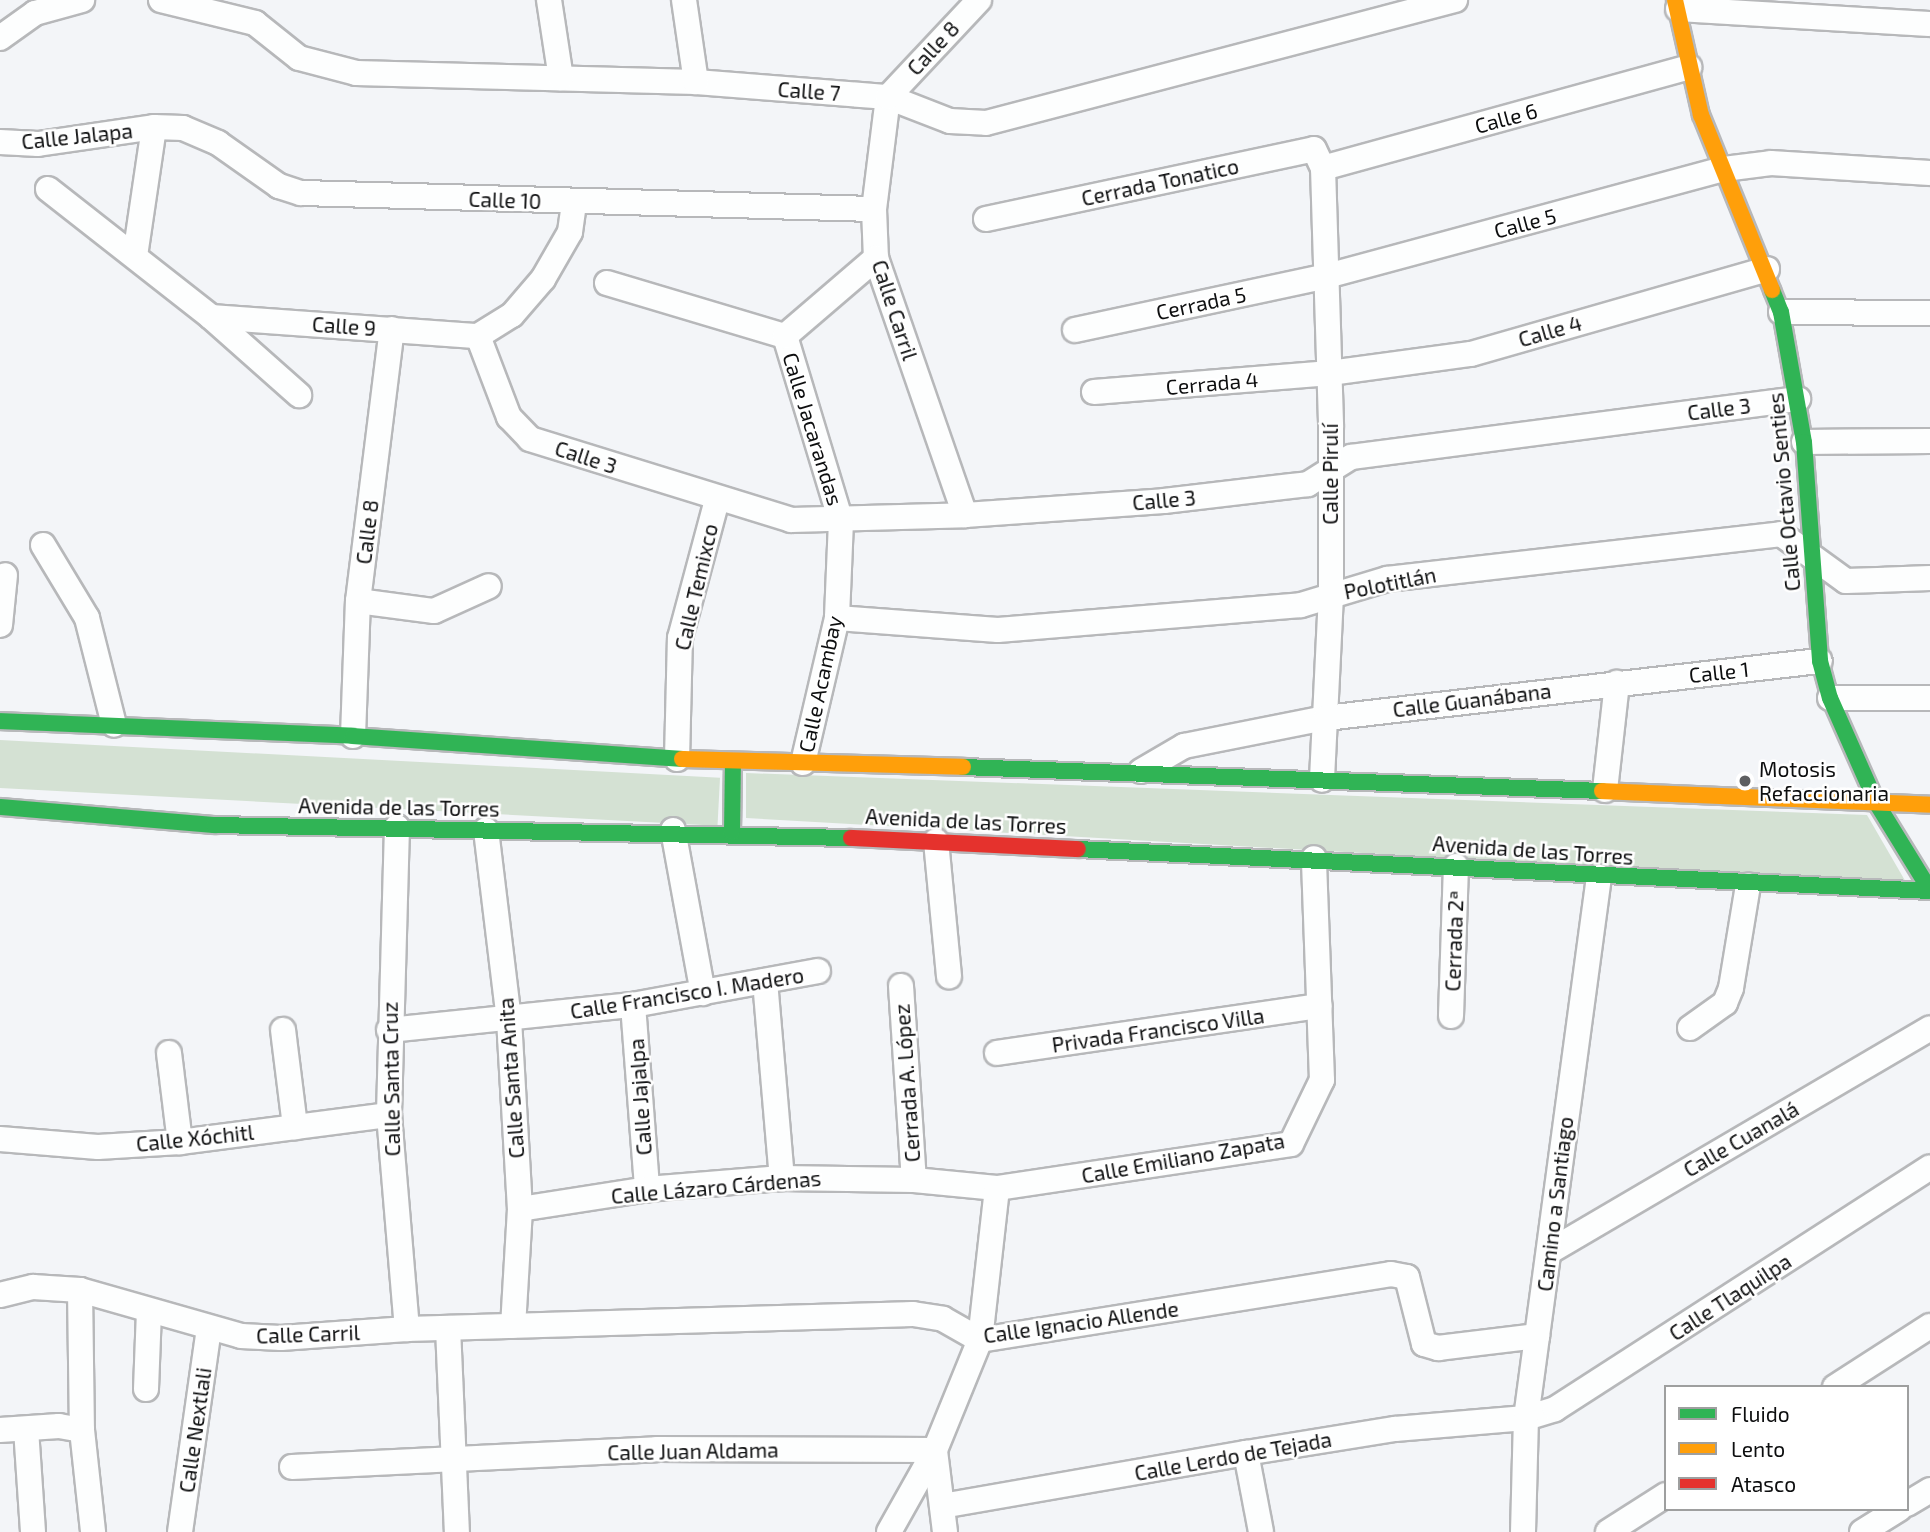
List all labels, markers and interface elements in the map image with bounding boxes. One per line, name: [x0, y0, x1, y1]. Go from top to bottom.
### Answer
street label: Calle 8: [902, 16, 964, 80]
street label: Calle 7: [777, 76, 841, 106]
street label: Calle 6: [1472, 98, 1540, 138]
street label: Calle Jalapa: [20, 118, 134, 154]
street label: Cerrada Tonatico: [1079, 153, 1241, 211]
street label: Calle 10: [468, 186, 542, 214]
street label: Calle 5: [1491, 203, 1559, 243]
street label: Calle Carril: [867, 257, 923, 363]
street label: Cerrada 5: [1154, 281, 1248, 325]
street label: Calle 4: [1515, 310, 1585, 352]
street label: Calle 9: [311, 311, 377, 341]
street label: Calle Jacarandas: [778, 349, 848, 509]
street label: Cerrada 4: [1165, 366, 1259, 400]
street label: Calle Octavio Senties: [1763, 392, 1805, 592]
street label: Calle 3: [1686, 393, 1752, 425]
street label: Calle Pirulí: [1317, 423, 1343, 525]
street label: Calle 3: [552, 435, 620, 479]
street label: Calle 3: [1131, 485, 1197, 515]
street label: Calle 8: [351, 498, 383, 566]
street label: Calle Temixco: [669, 521, 723, 653]
street label: Polotitlán: [1342, 562, 1438, 604]
street label: Calle Acambay: [793, 613, 847, 755]
street label: Calle 1: [1688, 656, 1750, 688]
street label: Calle Guanábana: [1391, 678, 1553, 722]
place label: Motosis Refaccionaria: [1759, 756, 1889, 806]
marker: Motosis Refaccionaria: [1737, 773, 1753, 789]
street label: Avenida de las Torres: [298, 793, 500, 821]
street label: Avenida de las Torres: [864, 803, 1068, 839]
street label: Avenida de las Torres: [1431, 830, 1635, 870]
street label: Cerrada 2ª: [1440, 890, 1468, 992]
street label: Calle Francisco I. Madero: [568, 962, 806, 1024]
street label: Calle Santa Anita: [493, 996, 529, 1160]
street label: Calle Santa Cruz: [377, 1001, 405, 1157]
street label: Cerrada A. López: [889, 1003, 925, 1163]
street label: Privada Francisco Villa: [1050, 1003, 1266, 1057]
street label: Calle Jajalpa: [623, 1038, 657, 1156]
street label: Calle Cuanalá: [1679, 1096, 1803, 1182]
street label: Camino a Santiago: [1532, 1115, 1578, 1293]
street label: Calle Xóchitl: [135, 1119, 255, 1157]
street label: Calle Emiliano Zapata: [1080, 1128, 1286, 1188]
street label: Calle Lázaro Cárdenas: [610, 1165, 822, 1209]
street label: Calle Tlaquilpa: [1664, 1248, 1796, 1346]
street label: Calle Ignacio Allende: [982, 1296, 1180, 1348]
street label: Calle Carril: [256, 1320, 360, 1348]
street label: Calle Nextlali: [174, 1366, 216, 1494]
legend: [1664, 1385, 1909, 1511]
text: Fluido: [1731, 1401, 1790, 1426]
street label: Calle Lerdo de Tejada: [1132, 1426, 1334, 1486]
text: Lento: [1731, 1436, 1785, 1461]
street label: Calle Juan Aldama: [607, 1437, 779, 1465]
text: Atasco: [1731, 1471, 1796, 1496]

